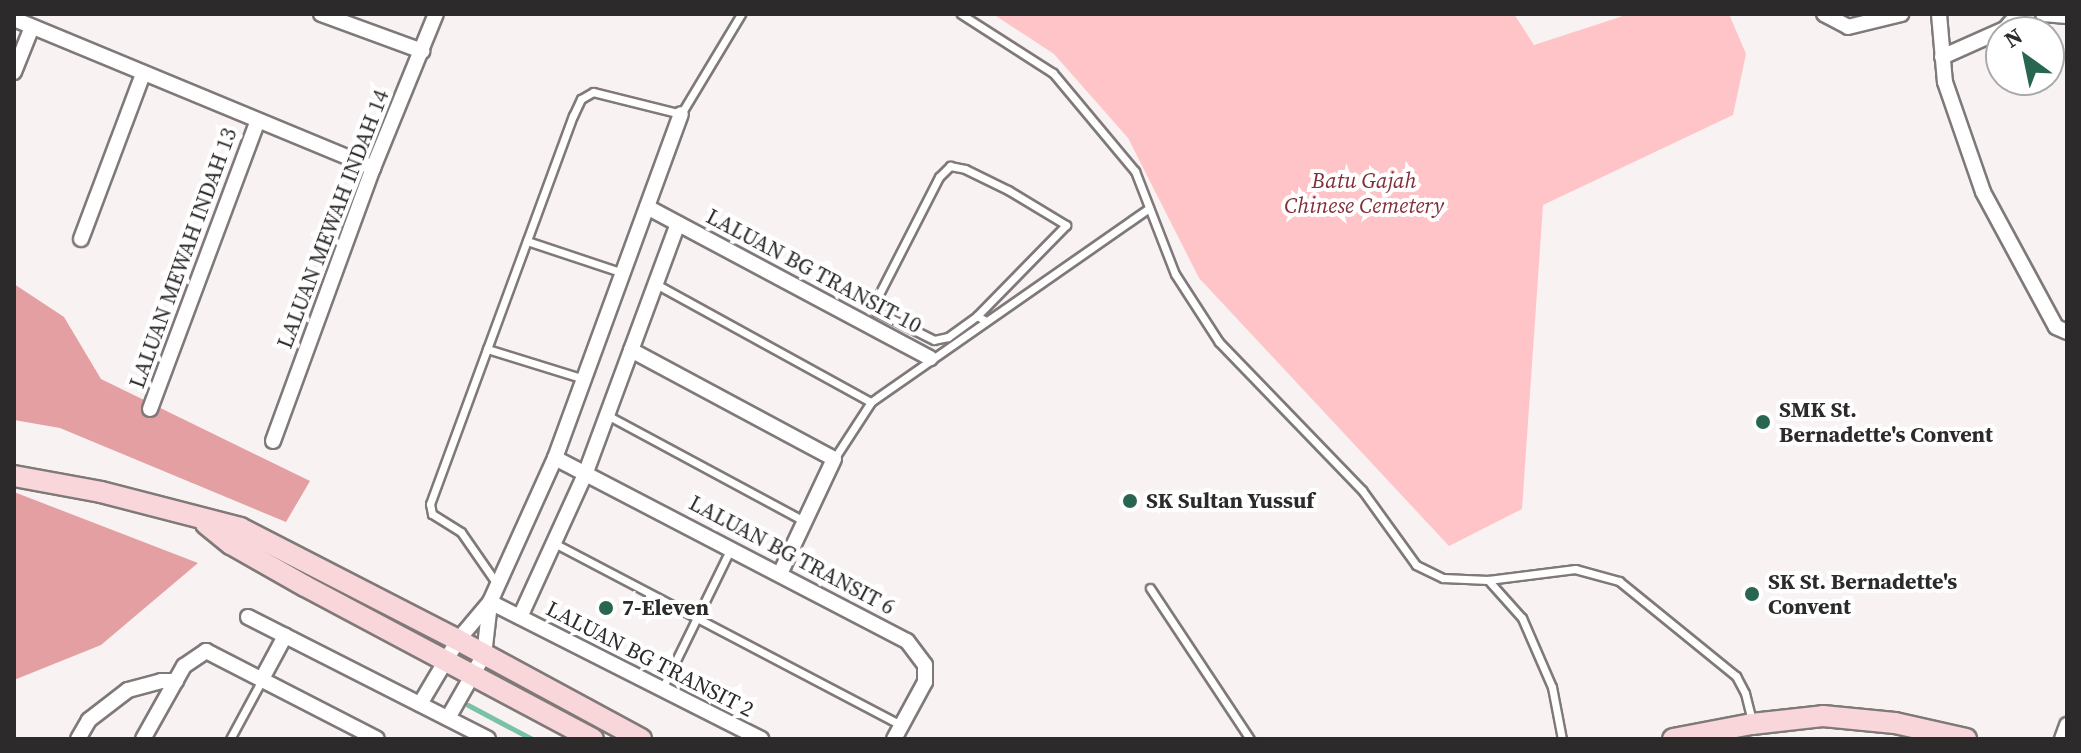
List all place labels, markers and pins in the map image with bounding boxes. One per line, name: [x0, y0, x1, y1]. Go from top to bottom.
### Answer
place label: SMK St. Bernadette's Convent: [1779, 396, 1993, 448]
marker: SMK St. Bernadette's Convent: [1754, 413, 1772, 431]
place label: SK Sultan Yussuf: [1146, 488, 1315, 514]
marker: SK Sultan Yussuf: [1121, 492, 1139, 510]
place label: SK St. Bernadette's Convent: [1768, 568, 1957, 620]
marker: SK St. Bernadette's Convent: [1743, 585, 1761, 603]
place label: 7-Eleven: [622, 595, 709, 621]
marker: 7-Eleven: [597, 599, 615, 617]

